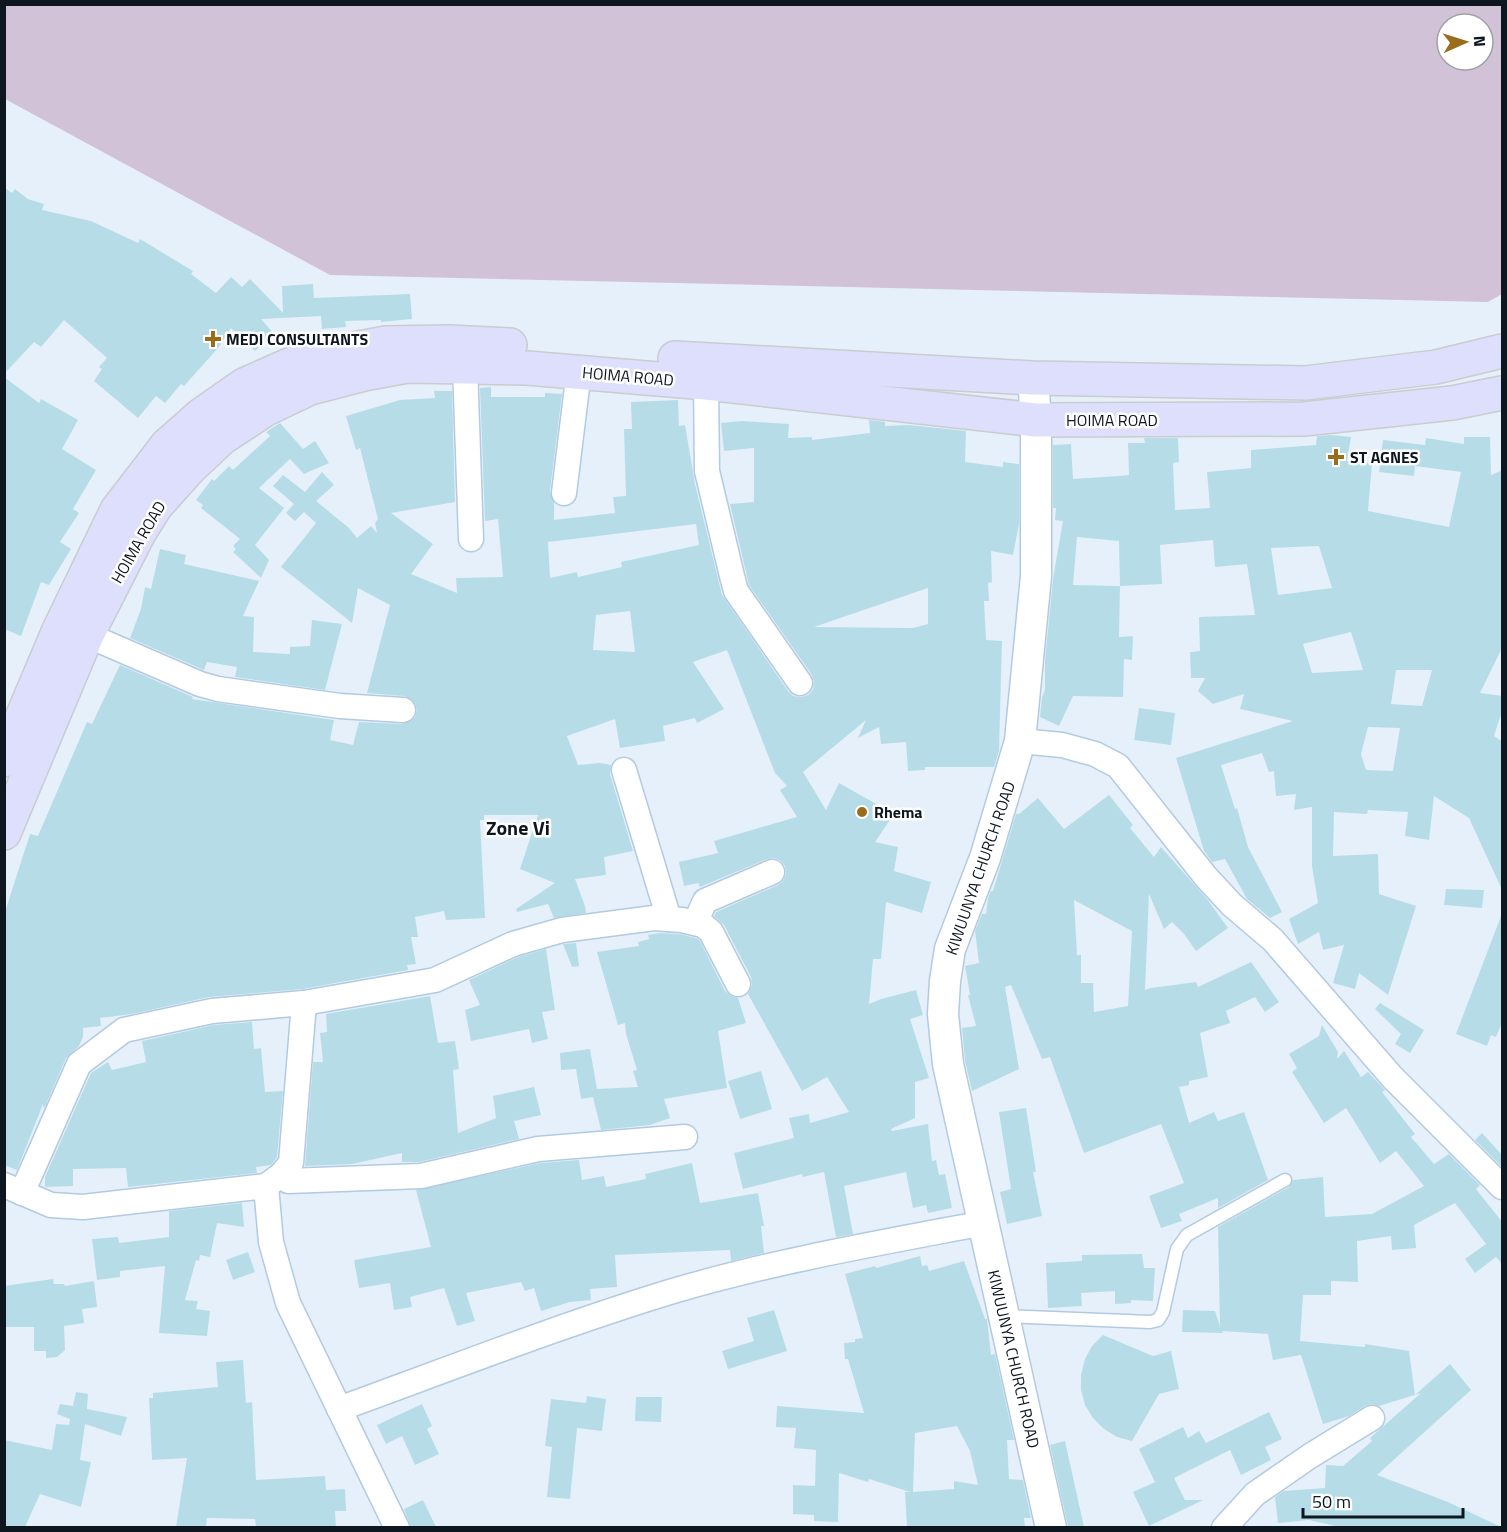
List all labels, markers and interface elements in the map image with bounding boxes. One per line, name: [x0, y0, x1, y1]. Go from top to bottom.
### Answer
north arrow: [1435, 12, 1495, 72]
text: N: [1468, 35, 1492, 47]
place label: MEDI CONSULTANTS: [226, 327, 368, 351]
marker: MEDI CONSULTANTS: [204, 330, 222, 348]
street label: HOIMA ROAD: [581, 360, 675, 392]
street label: HOIMA ROAD: [1066, 408, 1158, 432]
place label: ST AGNES: [1350, 445, 1419, 469]
marker: ST AGNES: [1327, 448, 1345, 466]
street label: HOIMA ROAD: [105, 496, 171, 588]
street label: KIWUUNYA CHURCH ROAD: [939, 778, 1021, 958]
place label: Rhema: [874, 800, 923, 824]
marker: Rhema: [855, 805, 869, 819]
district label: Zone Vi: [486, 812, 550, 843]
street label: KIWUUNYA CHURCH ROAD: [982, 1267, 1046, 1451]
scale bar: [1303, 1481, 1464, 1519]
text: 50 m: [1312, 1488, 1351, 1515]

